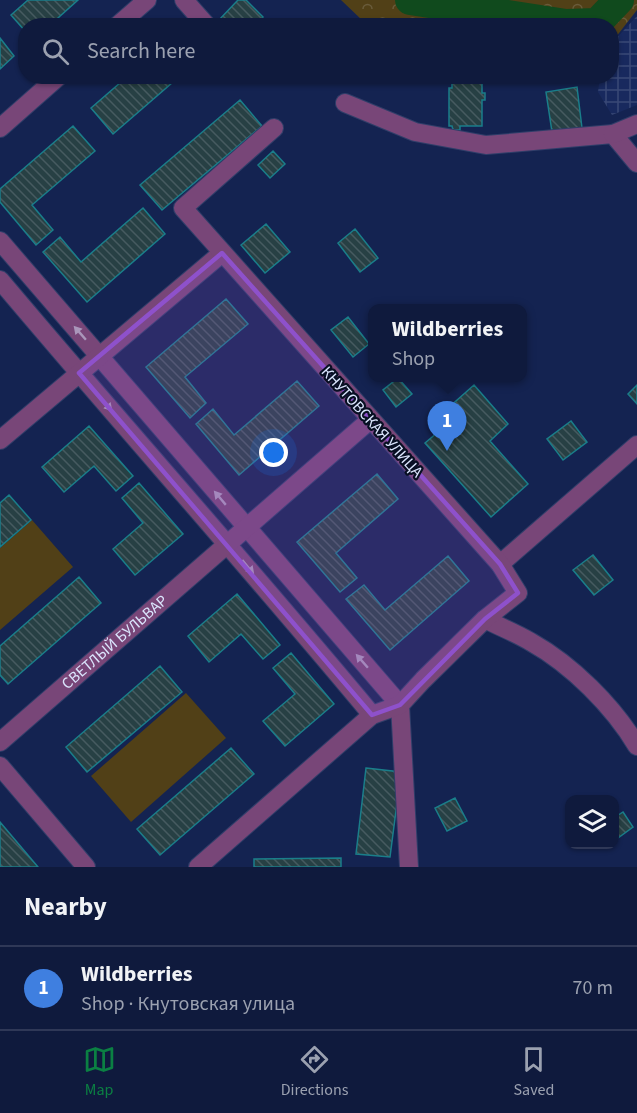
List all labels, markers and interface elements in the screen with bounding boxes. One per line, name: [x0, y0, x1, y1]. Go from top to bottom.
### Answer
search box: [18, 18, 619, 84]
icon: search: [39, 35, 72, 68]
text: Search here: [87, 35, 195, 67]
popup: [368, 304, 527, 382]
text: Wildberries: [392, 313, 503, 345]
one-way arrow: [74, 326, 87, 341]
text: Shop: [392, 345, 435, 373]
street label: КНУТОВСКАЯ УЛИЦА: [316, 362, 428, 483]
one-way arrow: [99, 396, 112, 411]
pin: 1: [428, 402, 466, 451]
your location: [259, 438, 288, 467]
one-way arrow: [214, 490, 227, 506]
one-way arrow: [241, 559, 254, 574]
street label: СВЕТЛЫЙ БУЛЬВАР: [57, 590, 172, 695]
one-way arrow: [356, 654, 369, 669]
map controls: [565, 795, 619, 849]
button: layers: [565, 795, 619, 849]
text: Nearby: [24, 888, 107, 925]
text: Wildberries: [81, 958, 193, 990]
text: 1: [38, 974, 49, 1002]
text: 70 m: [573, 974, 613, 1002]
text: Shop · Кнутовская улица: [81, 990, 295, 1018]
tab: Map: [83, 1043, 116, 1101]
tab: Directions: [281, 1043, 348, 1101]
tab: Saved: [514, 1043, 554, 1101]

